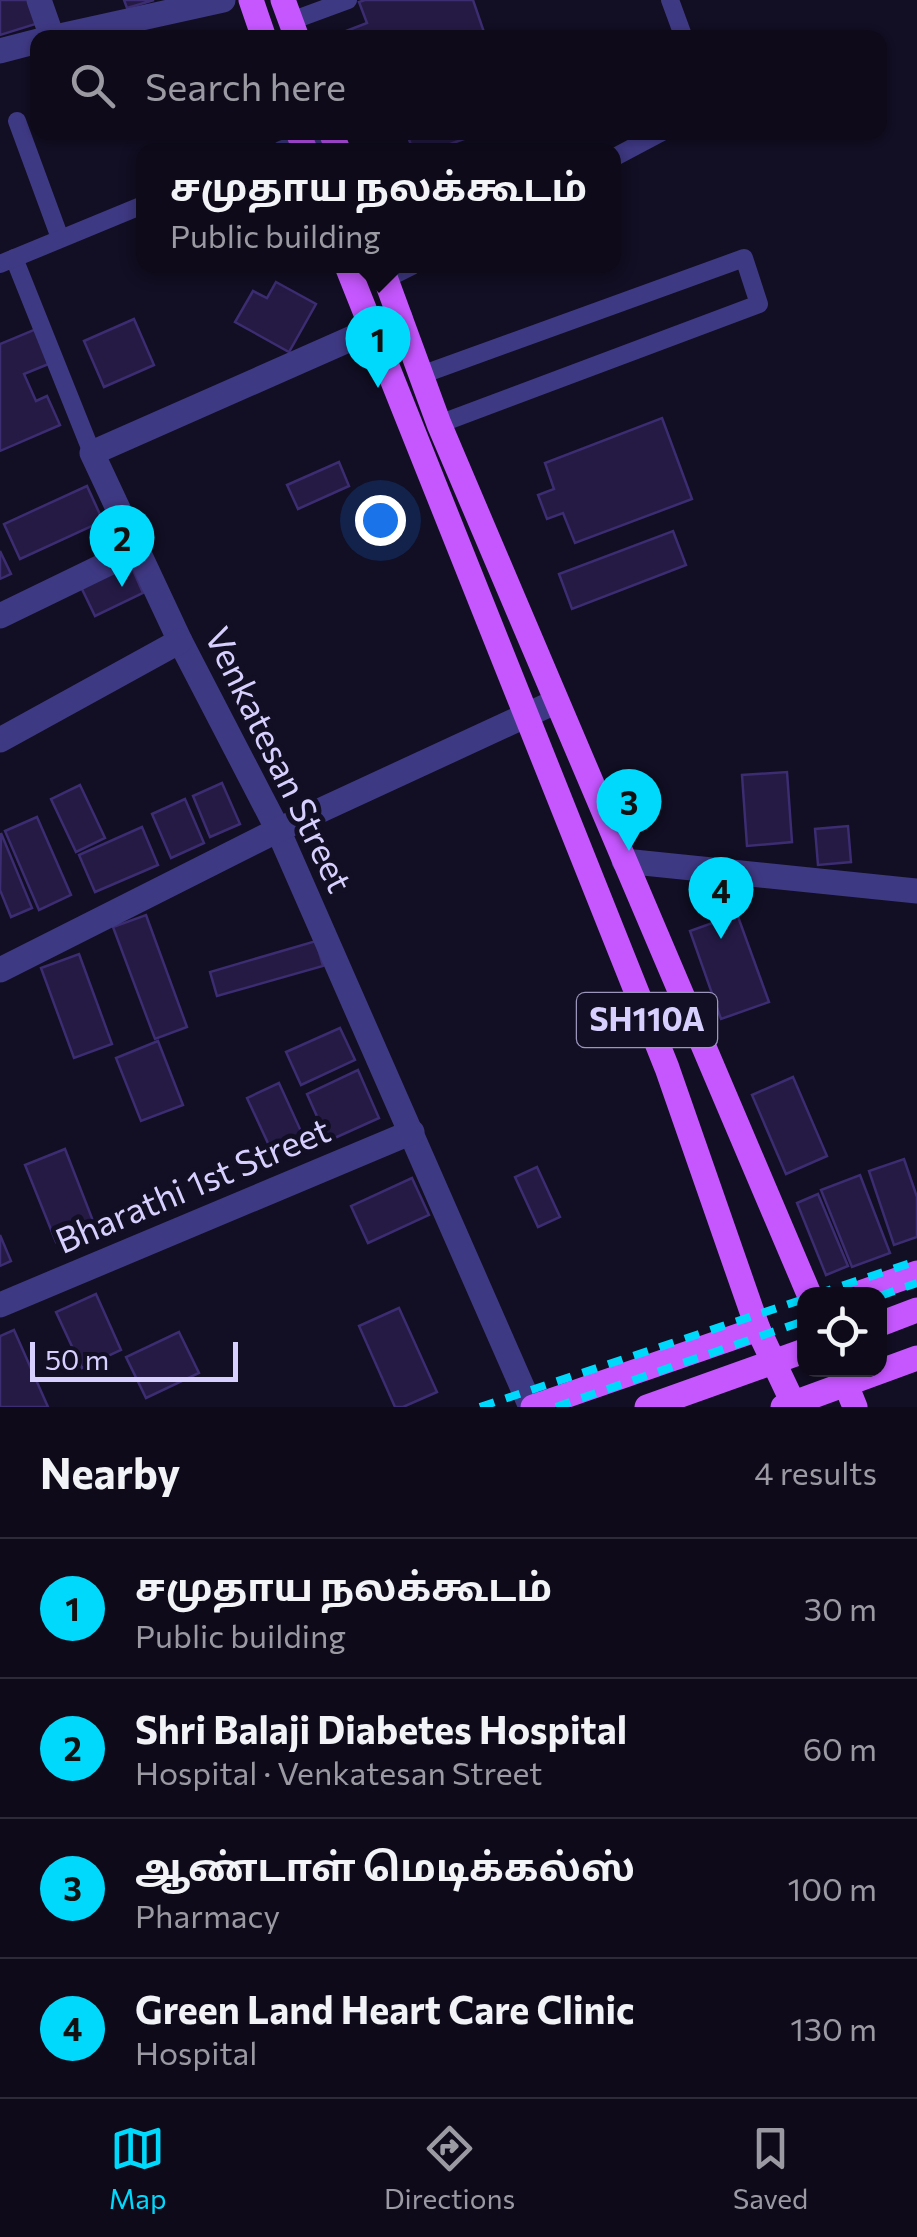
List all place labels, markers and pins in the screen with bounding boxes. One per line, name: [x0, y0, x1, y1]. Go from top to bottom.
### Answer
pin: 1: [346, 306, 410, 388]
pin: 2: [90, 504, 154, 587]
pin: 3: [596, 768, 662, 851]
pin: 4: [688, 856, 754, 939]

